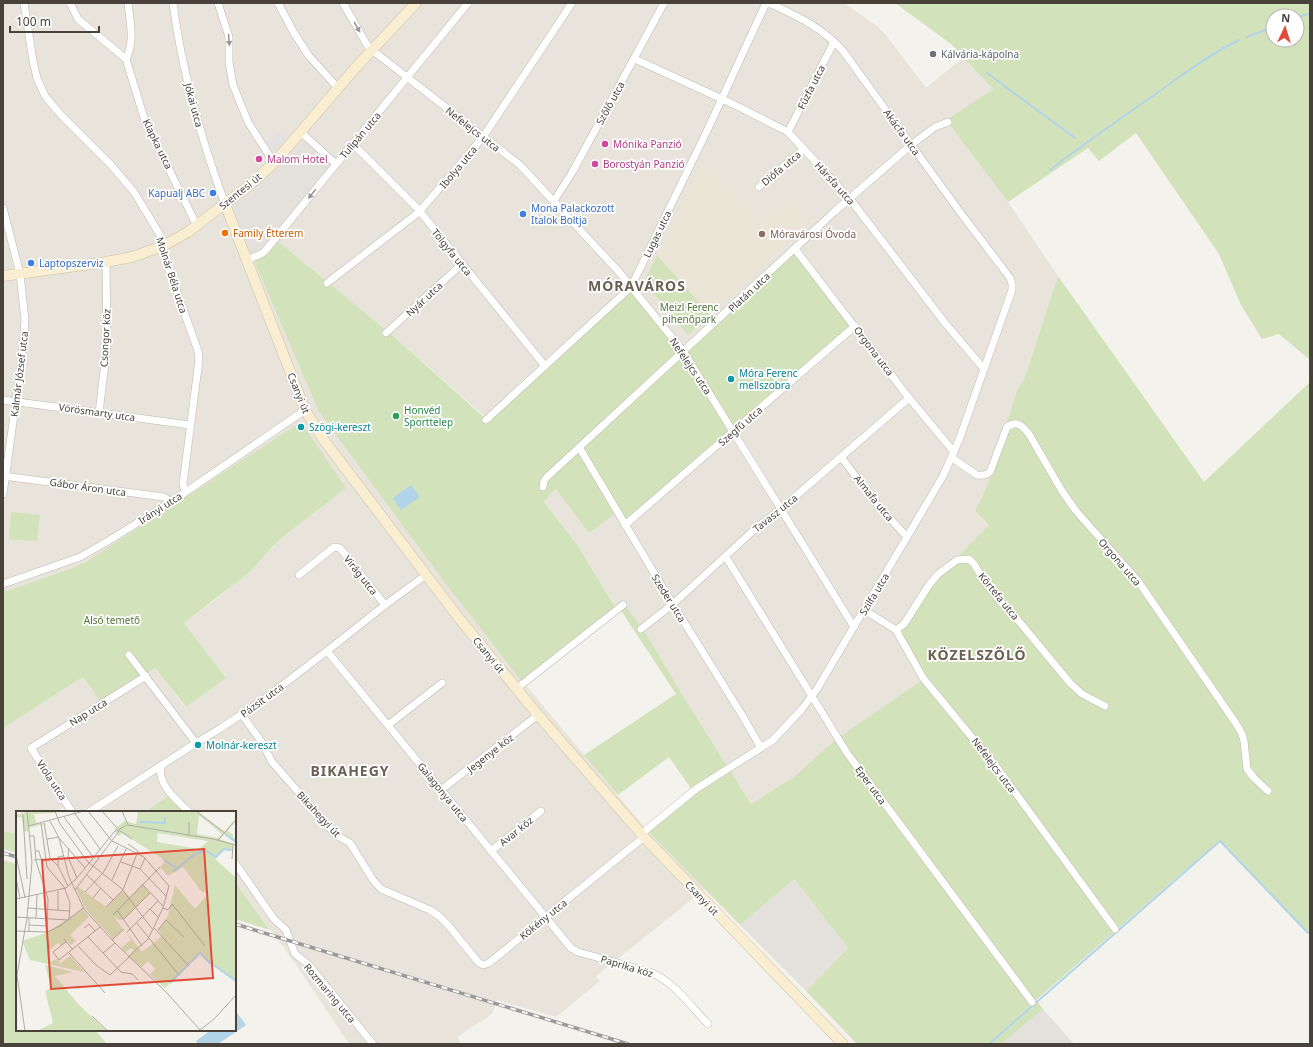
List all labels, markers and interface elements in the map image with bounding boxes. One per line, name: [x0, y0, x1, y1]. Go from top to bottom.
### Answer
scale bar: [10, 8, 99, 34]
north arrow: [1265, 8, 1305, 48]
text: N: [1281, 10, 1291, 25]
text: 100 m: [16, 13, 51, 30]
one-way arrow: [353, 21, 360, 33]
one-way arrow: [225, 34, 232, 46]
place label: Kálvária-kápolna: [941, 47, 1019, 61]
marker: Kálvária-kápolna: [928, 49, 938, 59]
street label: Fűzfa utca: [794, 62, 828, 112]
street label: Szőlő utca: [592, 79, 628, 127]
street label: Jókai utca: [181, 80, 207, 129]
street label: Nefelejcs utca: [443, 103, 503, 155]
street label: Akácfa utca: [880, 106, 924, 158]
street label: Tulipán utca: [336, 109, 384, 161]
street label: Klapka utca: [140, 117, 176, 171]
place label: Mónika Panzió: [613, 137, 682, 151]
marker: Mónika Panzió: [600, 139, 610, 149]
street label: Ibolya utca: [436, 143, 480, 191]
street label: Diófa utca: [758, 147, 804, 189]
place label: Malom Hotel: [267, 152, 328, 166]
marker: Malom Hotel: [254, 154, 264, 164]
place label: Borostyán Panzió: [603, 157, 685, 171]
street label: Hársfa utca: [812, 158, 858, 208]
marker: Borostyán Panzió: [590, 159, 600, 169]
street label: Szentesi út: [216, 169, 265, 212]
place label: Kapualj ABC: [148, 186, 206, 200]
marker: Kapualj ABC: [208, 188, 218, 198]
one-way arrow: [307, 189, 316, 200]
place label: Mona Palackozott Italok Boltja: [531, 201, 615, 227]
street label: Lugas utca: [640, 208, 674, 260]
marker: Mona Palackozott Italok Boltja: [518, 209, 528, 219]
place label: Family Étterem: [233, 226, 303, 240]
street label: Tölgyfa utca: [429, 226, 475, 278]
place label: Móravárosi Óvoda: [770, 227, 856, 241]
marker: Family Étterem: [220, 228, 230, 238]
marker: Móravárosi Óvoda: [757, 229, 767, 239]
street label: Molnár Béla utca: [153, 235, 191, 315]
place label: Laptopszerviz: [39, 256, 104, 270]
marker: Laptopszerviz: [26, 258, 36, 268]
street label: Platán utca: [725, 269, 773, 315]
district label: MÓRAVÁROS: [588, 276, 686, 295]
street label: Nyár utca: [403, 278, 445, 320]
park label: Meizl Ferenc pihenőpark: [660, 300, 718, 326]
street label: Csongor köz: [96, 308, 114, 367]
street label: Orgona utca: [851, 323, 897, 379]
street label: Kalmár József utca: [7, 330, 31, 418]
street label: Nefelejcs utca: [667, 335, 715, 397]
place label: Móra Ferenc mellszobra: [739, 366, 798, 392]
street label: Csanyi út: [284, 370, 314, 416]
marker: Móra Ferenc mellszobra: [726, 374, 736, 384]
street label: Vörösmarty utca: [58, 400, 136, 424]
place label: Honvéd Sporttelep: [404, 403, 453, 429]
street label: Szegfű utca: [715, 403, 765, 449]
marker: Honvéd Sporttelep: [391, 411, 401, 421]
place label: Szögi-kereszt: [309, 420, 371, 434]
marker: Szögi-kereszt: [296, 422, 306, 432]
street label: Almafa utca: [851, 472, 897, 524]
street label: Gábor Áron utca: [49, 475, 127, 499]
street label: Irányi utca: [135, 489, 185, 527]
street label: Tavasz utca: [750, 491, 800, 535]
street label: Orgona utca: [1095, 535, 1145, 589]
street label: Virág utca: [341, 552, 381, 598]
street label: Körtefa utca: [975, 569, 1023, 623]
street label: Szilfa utca: [856, 570, 892, 618]
street label: Szeder utca: [649, 571, 689, 625]
park label: Alsó temető: [84, 613, 140, 627]
street label: Csanyi út: [470, 634, 508, 676]
district label: KÖZELSZŐLŐ: [927, 645, 1027, 664]
street label: Pázsit utca: [238, 680, 286, 720]
street label: Nap utca: [66, 695, 110, 729]
street label: Jegenye köz: [463, 730, 516, 776]
street label: Nefelejcs utca: [969, 735, 1019, 795]
place label: Molnár-kereszt: [206, 738, 277, 752]
marker: Molnár-kereszt: [193, 740, 203, 750]
street label: Viola utca: [34, 757, 70, 803]
street label: Galagonya utca: [415, 759, 471, 825]
district label: BIKAHEGY: [310, 761, 390, 780]
street label: Eper utca: [852, 763, 890, 807]
street label: Bikahegyi út: [294, 788, 344, 840]
inset map: [16, 811, 236, 1031]
street label: Avar köz: [496, 813, 536, 849]
street label: Csanyi út: [682, 878, 722, 919]
street label: Kökény utca: [516, 896, 570, 942]
street label: Paprika köz: [599, 951, 655, 981]
street label: Rozmaring utca: [301, 960, 359, 1026]

